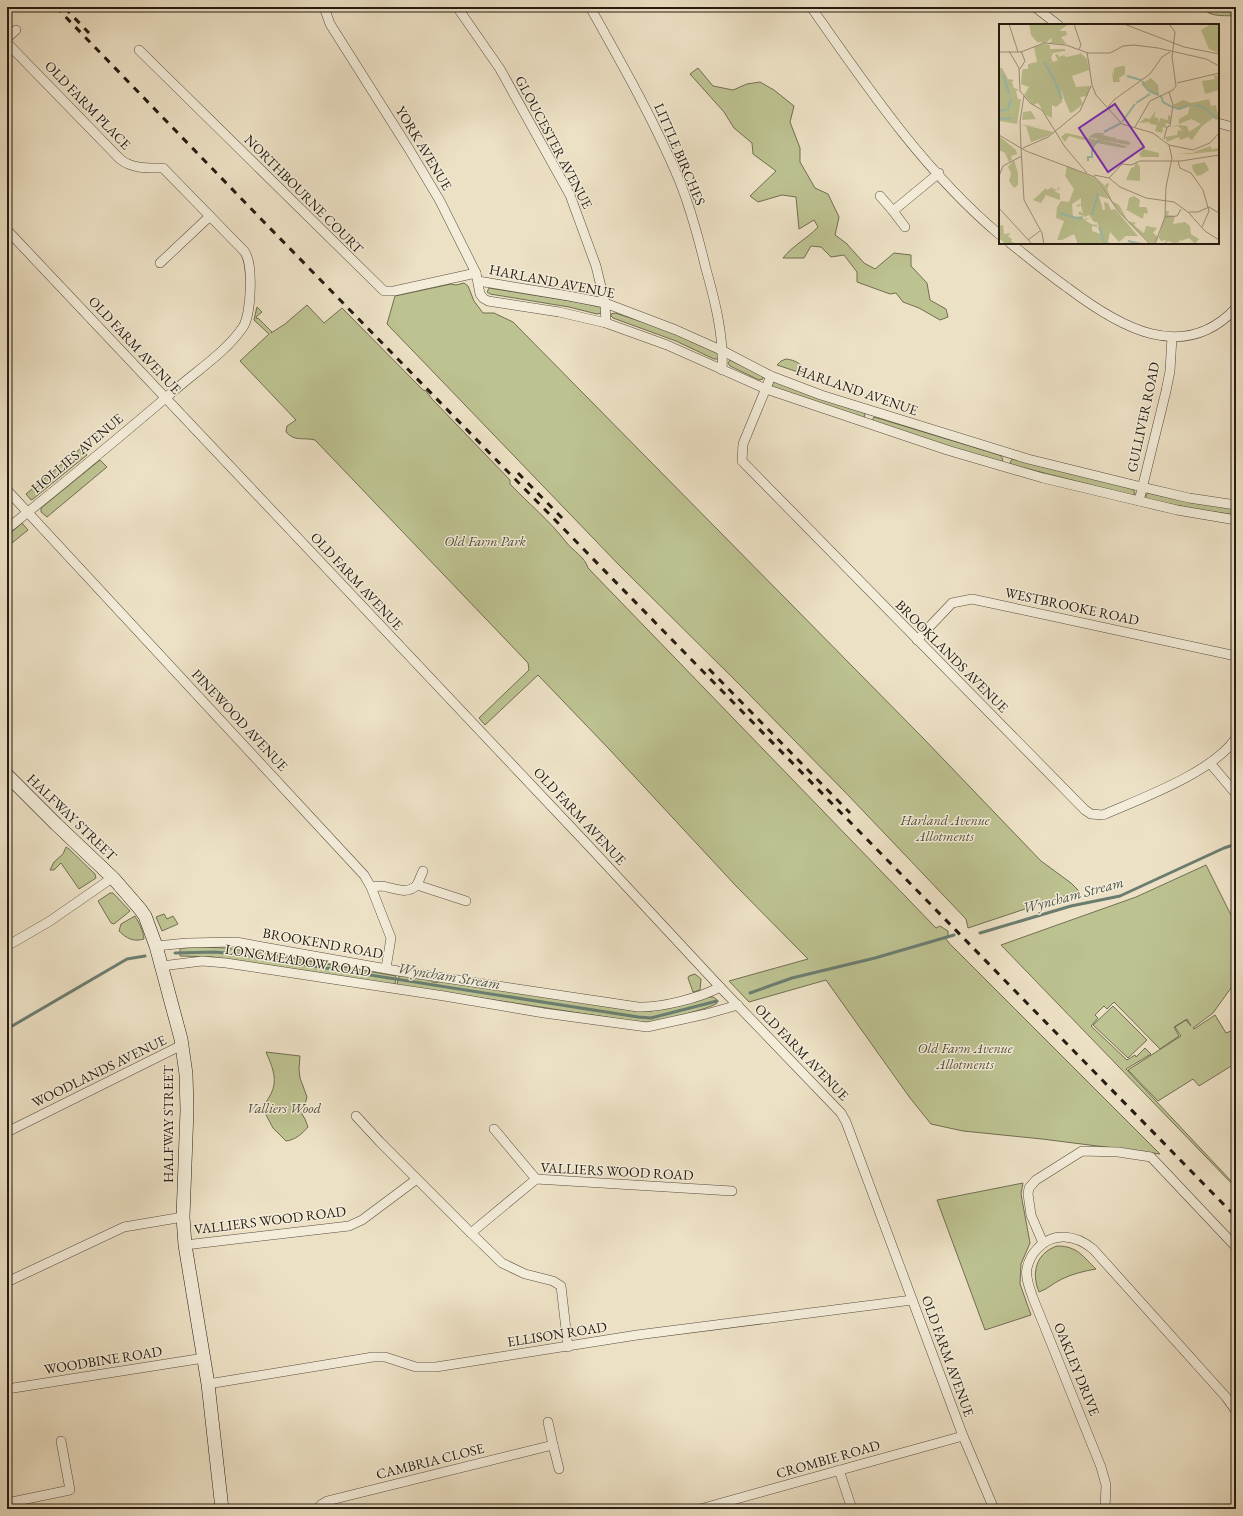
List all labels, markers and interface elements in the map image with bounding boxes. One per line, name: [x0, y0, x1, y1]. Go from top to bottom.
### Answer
inset map: [999, 24, 1219, 244]
street label: OLD FARM PLACE: [41, 57, 135, 153]
street label: GLOUCESTER AVENUE: [511, 72, 597, 212]
street label: LITTLE BIRCHES: [650, 100, 710, 208]
street label: YORK AVENUE: [392, 103, 456, 194]
street label: NORTHBOURNE COURT: [241, 131, 368, 258]
street label: HARLAND AVENUE: [488, 260, 616, 302]
street label: OLD FARM AVENUE: [85, 292, 185, 398]
street label: GULLIVER ROAD: [1123, 360, 1164, 474]
street label: HARLAND AVENUE: [794, 361, 920, 419]
street label: HOLLIES AVENUE: [27, 409, 127, 497]
street label: OLD FARM AVENUE: [307, 528, 407, 634]
park label: Old Farm Park: [444, 532, 526, 550]
street label: WESTBROOKE ROAD: [1003, 583, 1141, 629]
street label: BROOKLANDS AVENUE: [892, 596, 1012, 716]
street label: PINEWOOD AVENUE: [188, 665, 292, 775]
street label: OLD FARM AVENUE: [530, 763, 630, 869]
street label: HALFWAY STREET: [23, 770, 121, 865]
park label: Harland Avenue Allotments: [899, 811, 990, 845]
water label: Wyncham Stream: [1020, 872, 1126, 917]
street label: BROOKEND ROAD: [261, 924, 385, 963]
street label: LONGMEADOW ROAD: [224, 940, 373, 980]
water label: Wyncham Stream: [396, 958, 502, 993]
street label: OLD FARM AVENUE: [751, 1000, 853, 1104]
street label: WOODLANDS AVENUE: [29, 1031, 169, 1111]
park label: Old Farm Avenue Allotments: [918, 1039, 1013, 1073]
street label: HALFWAY STREET: [159, 1064, 177, 1183]
park label: Valliers Wood: [247, 1099, 322, 1117]
street label: VALLIERS WOOD ROAD: [540, 1158, 694, 1184]
street label: VALLIERS WOOD ROAD: [193, 1202, 348, 1238]
street label: OLD FARM AVENUE: [918, 1293, 978, 1419]
street label: ELLISON ROAD: [506, 1317, 609, 1351]
street label: OAKLEY DRIVE: [1050, 1320, 1104, 1418]
street label: WOODBINE ROAD: [43, 1342, 164, 1378]
street label: CROMBIE ROAD: [774, 1435, 883, 1482]
street label: CAMBRIA CLOSE: [374, 1439, 486, 1483]

